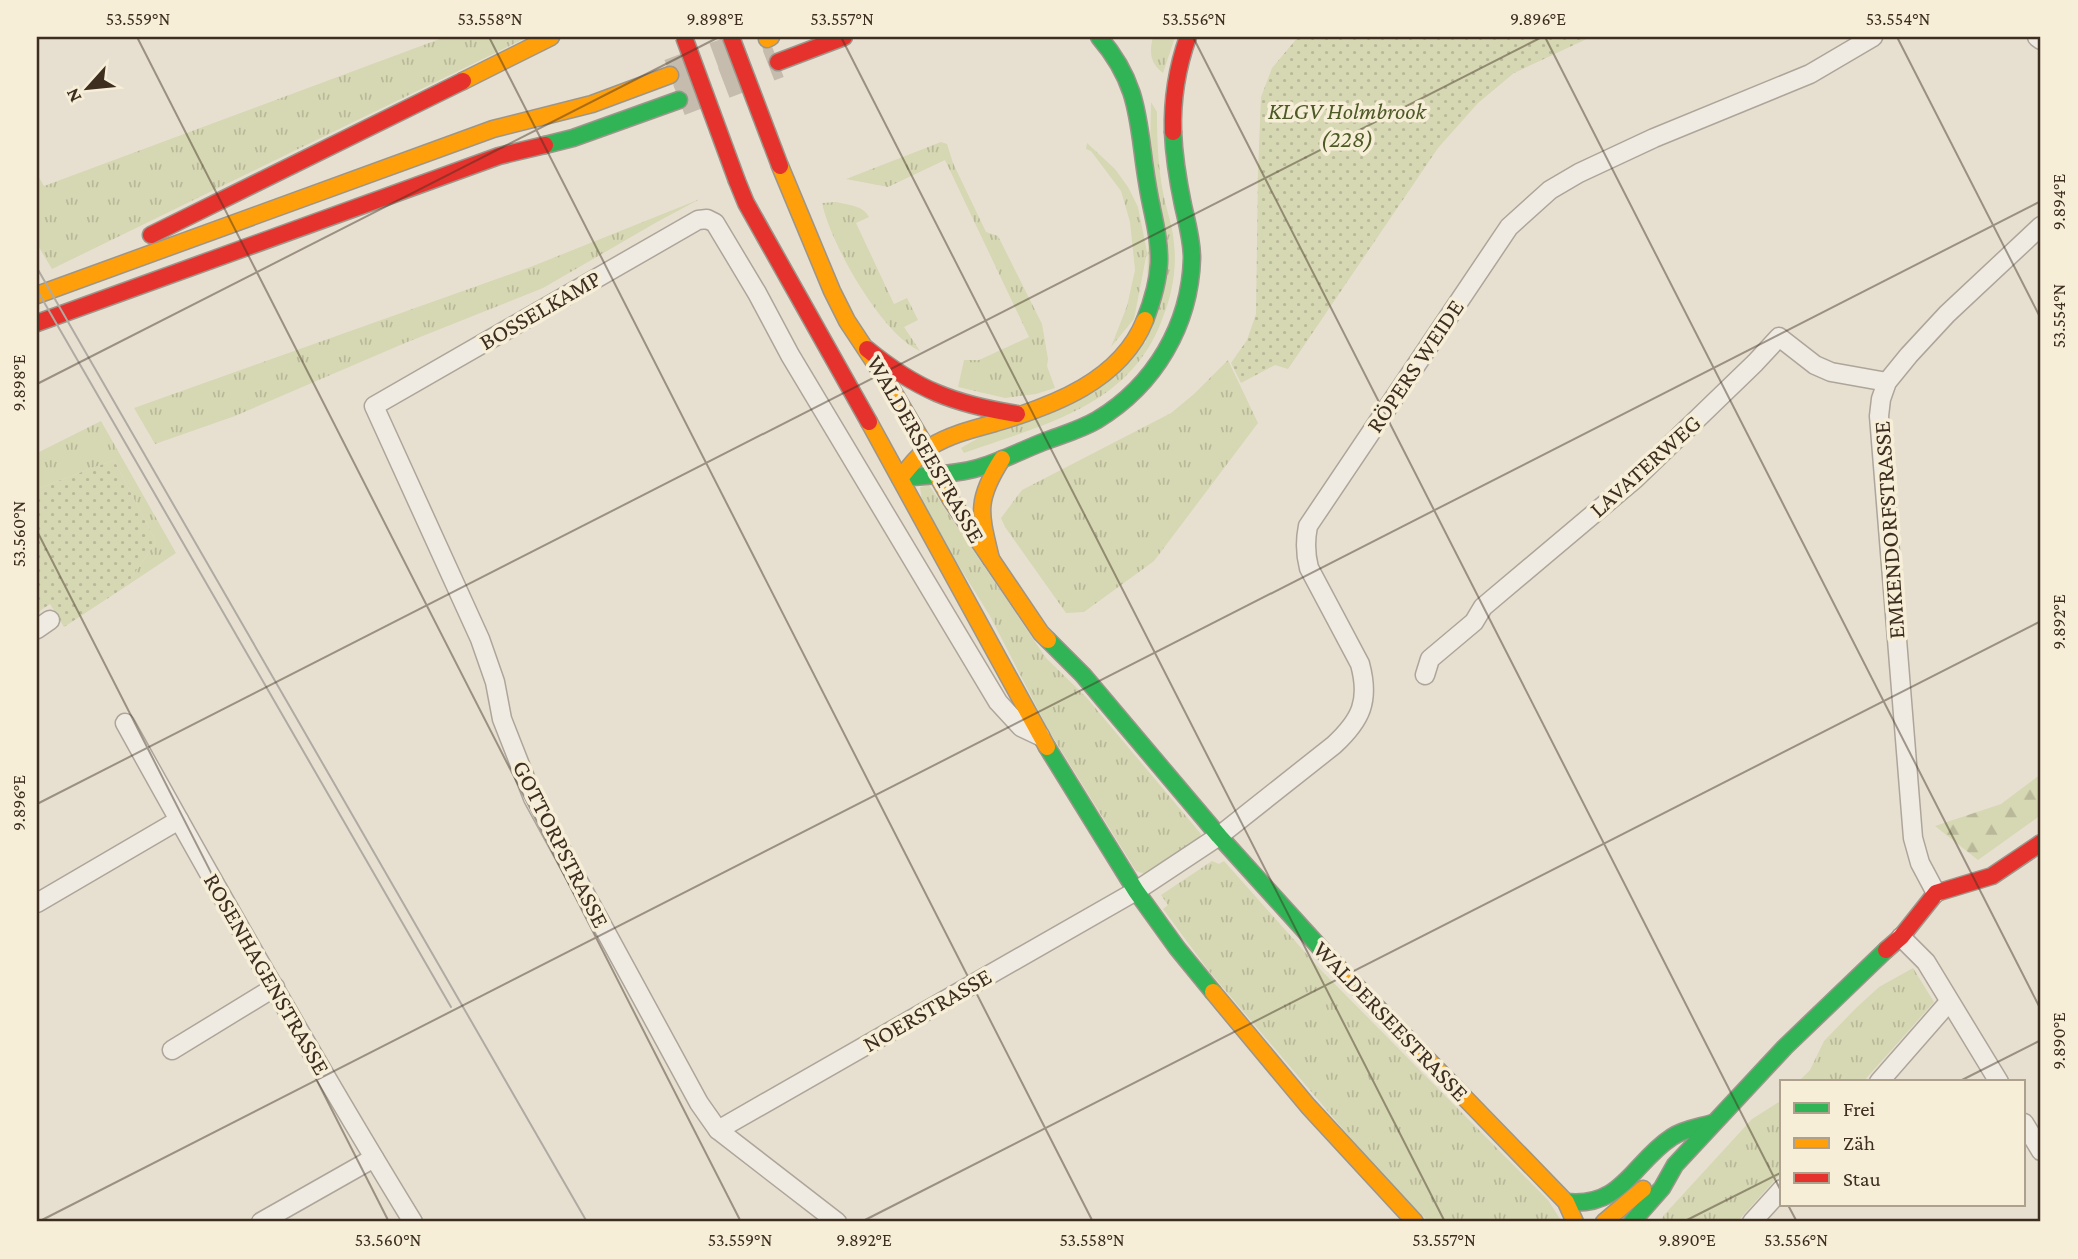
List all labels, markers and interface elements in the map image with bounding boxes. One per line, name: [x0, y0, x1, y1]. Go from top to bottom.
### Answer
text: 53.559°N: [106, 9, 170, 29]
text: 53.558°N: [457, 9, 523, 29]
text: 9.898°E: [686, 9, 744, 29]
text: 53.557°N: [810, 9, 874, 29]
text: 53.556°N: [1162, 9, 1226, 29]
text: 9.896°E: [1510, 9, 1566, 29]
text: 53.554°N: [1866, 9, 1931, 29]
north arrow: [52, 52, 122, 122]
text: N: [61, 85, 86, 106]
park label: KLGV Holmbrook (228): [1268, 97, 1428, 153]
text: 9.894°E: [2049, 174, 2069, 230]
street label: BOSSELKAMP: [474, 264, 605, 355]
text: 53.554°N: [2049, 283, 2069, 348]
street label: RÖPERS WEIDE: [1360, 294, 1469, 437]
street label: WALDERSEESTRASSE: [862, 350, 991, 547]
text: 9.898°E: [9, 354, 29, 412]
street label: LAVATERWEG: [1584, 409, 1706, 522]
street label: EMKENDORFSTRASSE: [1867, 420, 1910, 640]
text: 53.560°N: [9, 500, 29, 567]
text: 9.892°E: [2049, 594, 2069, 650]
street label: GOTTORPSTRASSE: [508, 756, 615, 932]
text: 9.896°E: [9, 775, 29, 831]
street label: ROSENHAGENSTRASSE: [199, 868, 336, 1079]
street label: WALDERSEESTRASSE: [1308, 935, 1475, 1106]
street label: NOERSTRASSE: [858, 962, 996, 1057]
text: 9.890°E: [2049, 1012, 2069, 1070]
legend: [1780, 1080, 2025, 1206]
text: Frei: [1843, 1097, 1875, 1121]
text: Zäh: [1843, 1131, 1875, 1155]
text: Stau: [1843, 1167, 1881, 1191]
text: 53.560°N: [355, 1230, 422, 1250]
text: 53.559°N: [708, 1230, 772, 1250]
text: 9.892°E: [836, 1230, 892, 1250]
text: 53.558°N: [1059, 1230, 1125, 1250]
text: 53.557°N: [1412, 1230, 1476, 1250]
text: 9.890°E: [1658, 1230, 1716, 1250]
text: 53.556°N: [1764, 1230, 1828, 1250]

